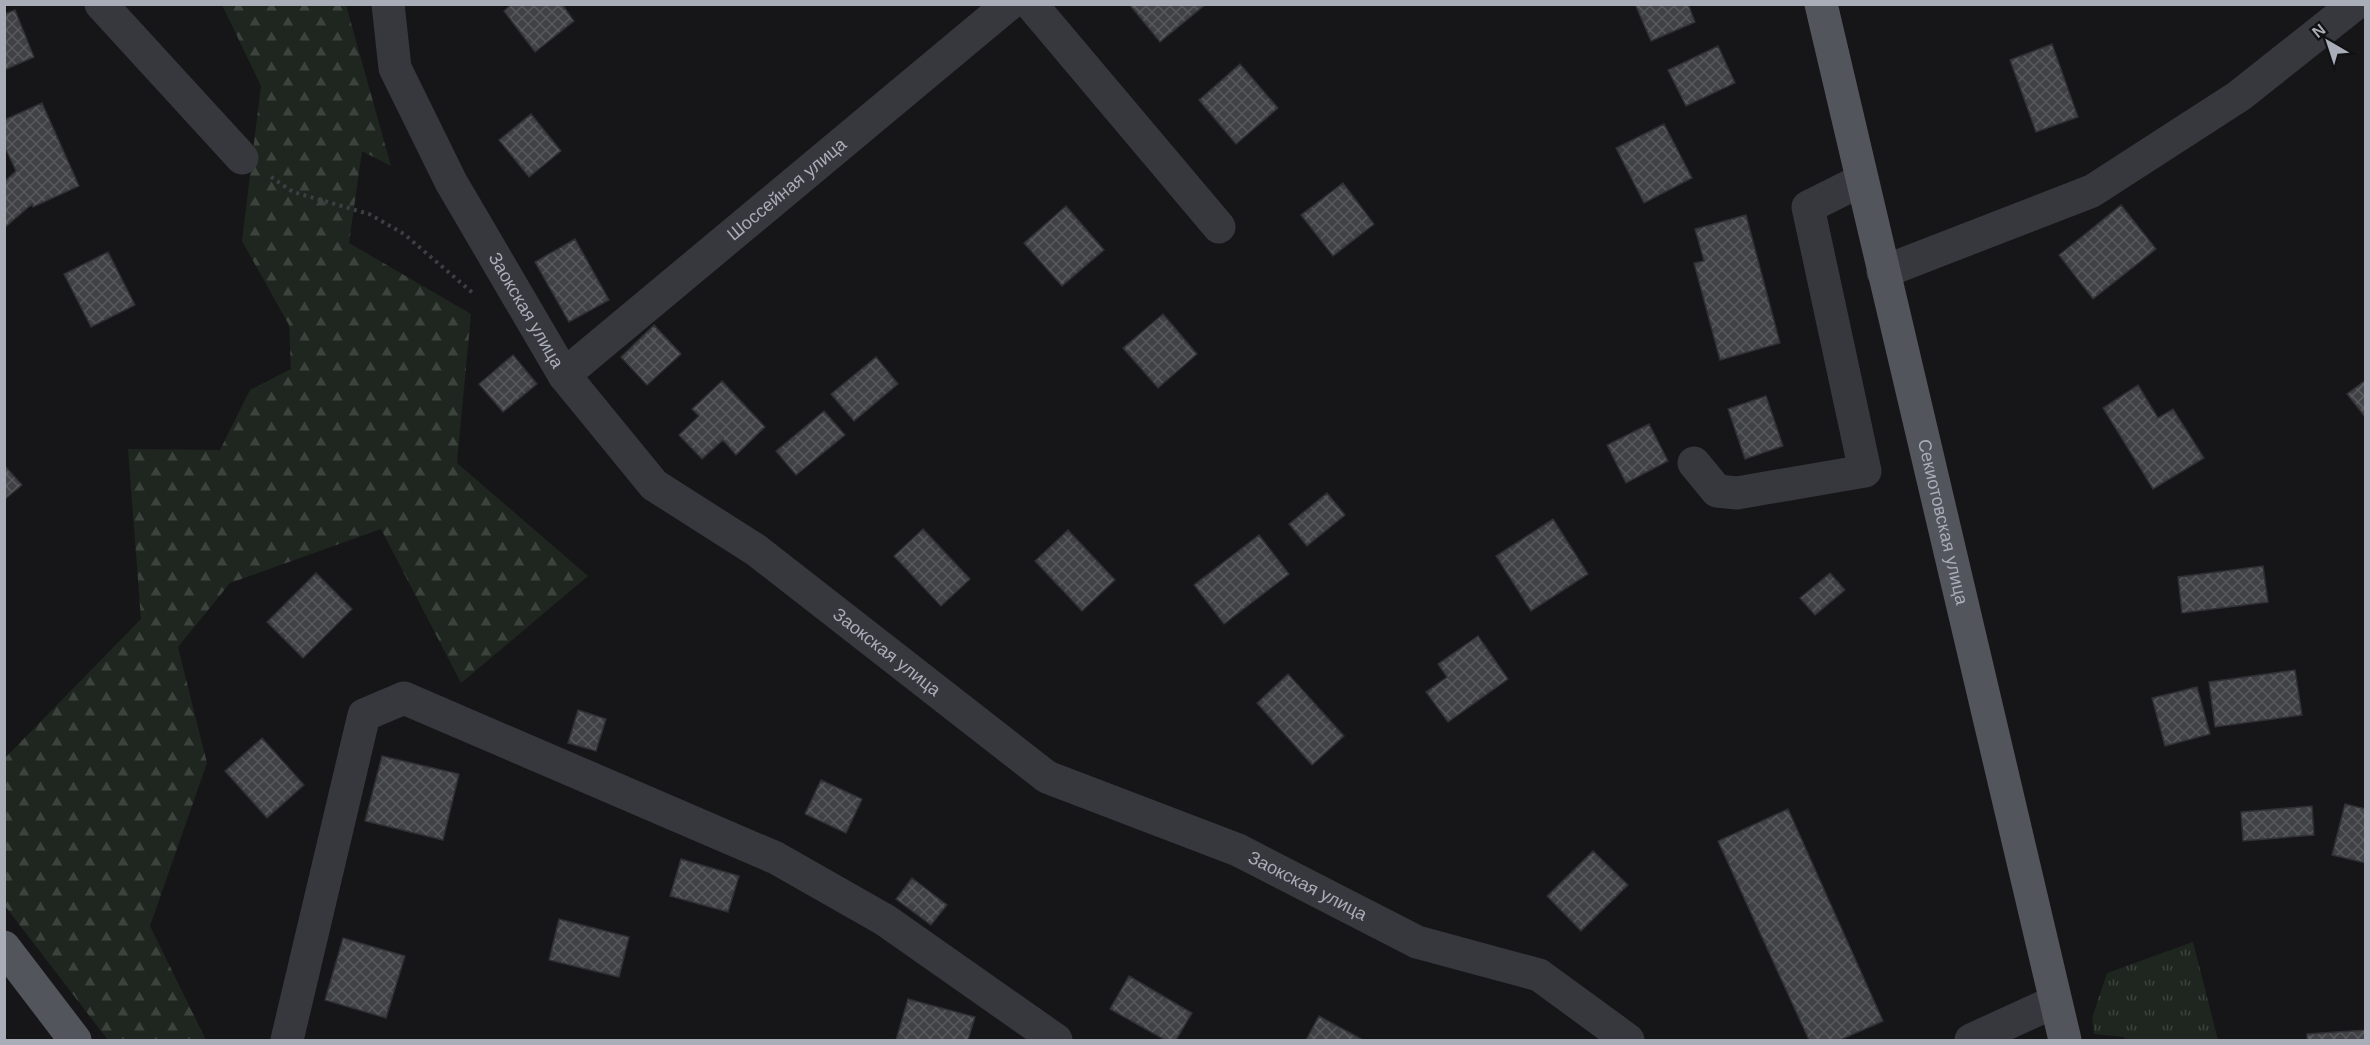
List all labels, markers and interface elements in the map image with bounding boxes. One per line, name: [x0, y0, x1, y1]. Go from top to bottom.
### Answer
north arrow: [2298, 12, 2358, 72]
text: N: [2309, 20, 2329, 41]
street label: Шоссейная улица: [723, 133, 851, 245]
street label: Заокская улица: [484, 249, 568, 372]
street label: Секиотовская улица: [1914, 437, 1972, 608]
street label: Заокская улица: [829, 604, 945, 701]
street label: Заокская улица: [1245, 847, 1371, 925]

